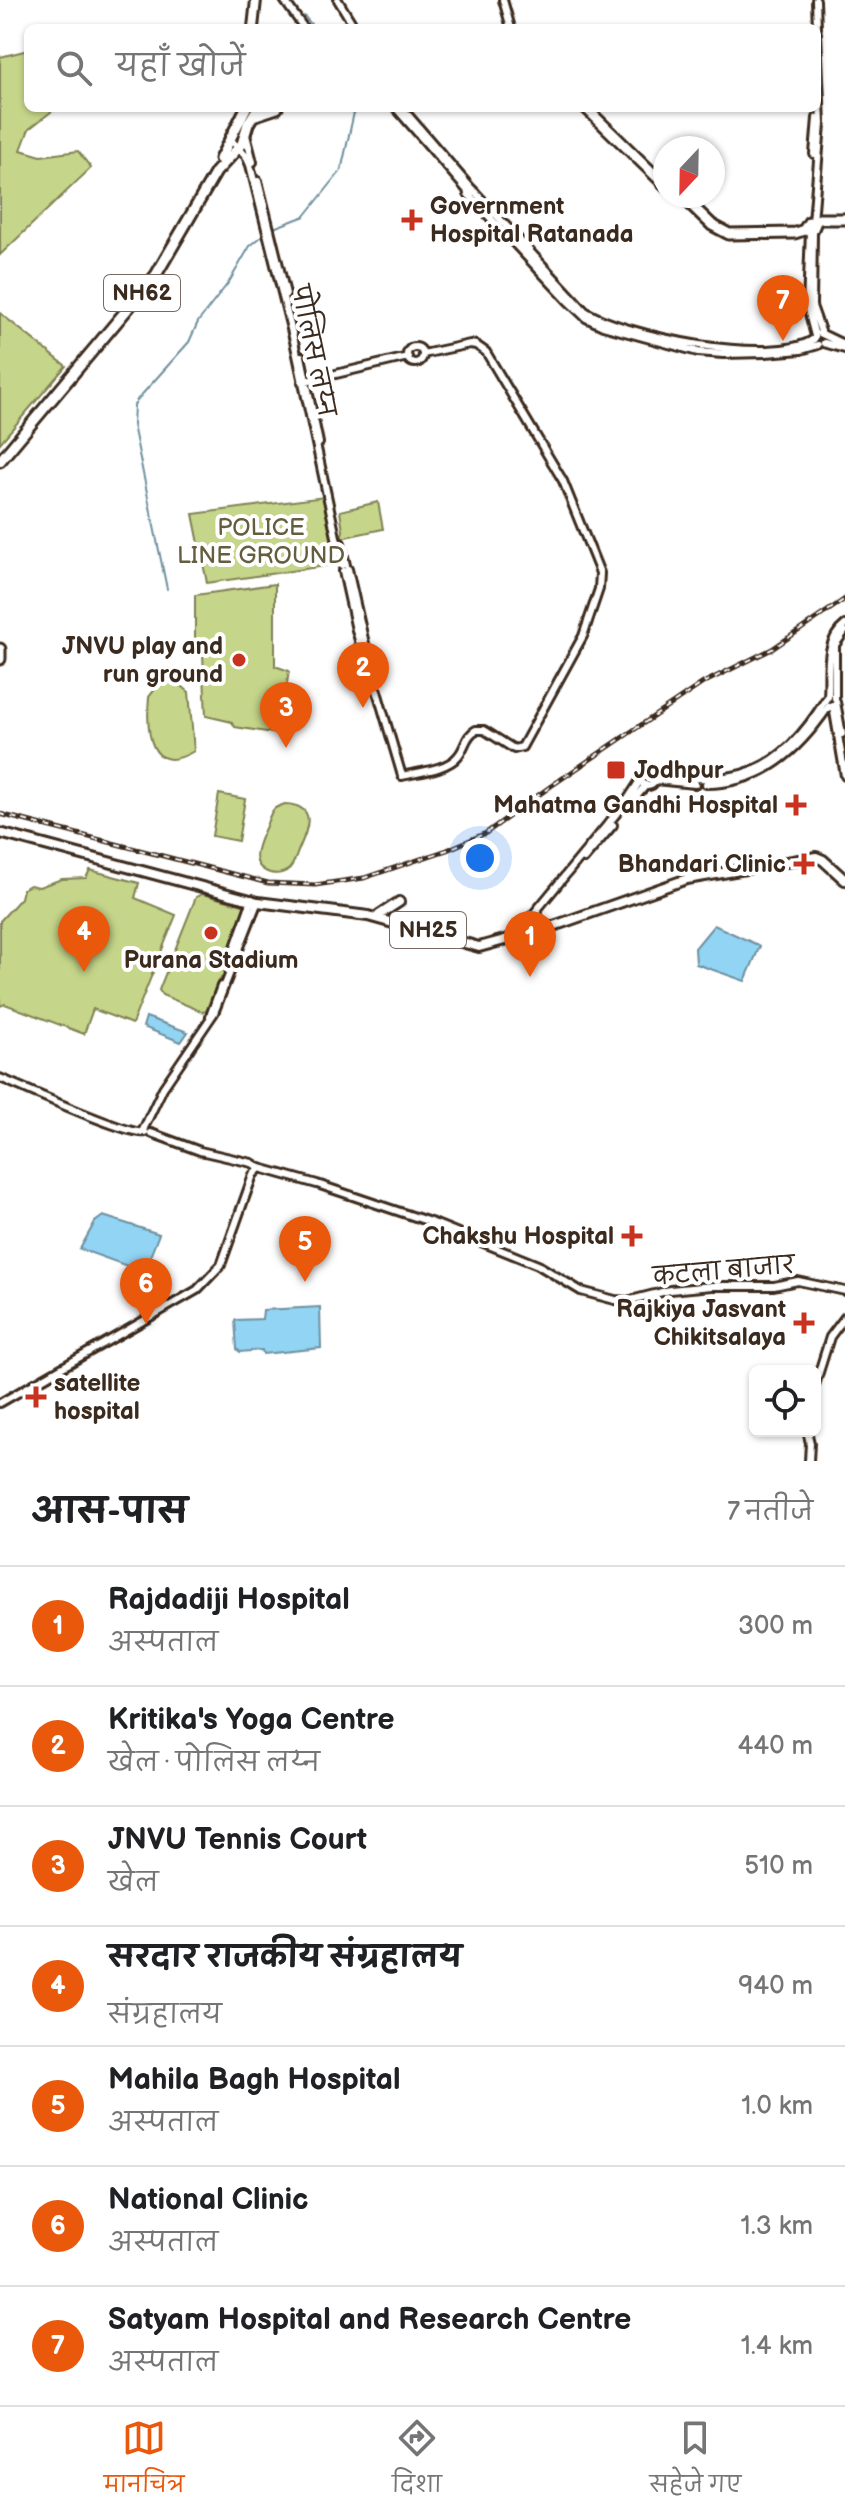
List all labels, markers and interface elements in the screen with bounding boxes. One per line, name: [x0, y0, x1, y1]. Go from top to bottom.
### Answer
search box: [24, 24, 821, 112]
icon: search: [52, 46, 96, 90]
text: यहाँ खोजें: [116, 49, 245, 85]
north arrow: [653, 136, 725, 208]
place label: Government Hospital Ratanada: [430, 192, 633, 249]
marker: Government Hospital Ratanada: [401, 209, 423, 231]
road number: NH62: [104, 275, 180, 311]
pin: 7: [757, 275, 809, 341]
street label: पोलिस लय्न: [285, 280, 345, 420]
park label: POLICE LINE GROUND: [177, 513, 345, 570]
place label: JNVU play and run ground: [62, 632, 223, 689]
pin: 2: [337, 642, 389, 708]
marker: JNVU play and run ground: [230, 651, 248, 669]
pin: 3: [260, 682, 312, 748]
place label: Jodhpur: [634, 756, 724, 785]
marker: Jodhpur: [605, 759, 627, 781]
place label: Mahatma Gandhi Hospital: [493, 791, 778, 820]
marker: Mahatma Gandhi Hospital: [785, 794, 807, 816]
your location: [460, 838, 500, 878]
place label: Bhandari Clinic: [618, 850, 786, 879]
marker: Bhandari Clinic: [793, 853, 815, 875]
pin: 4: [58, 906, 110, 972]
pin: 1: [504, 911, 556, 977]
road number: NH25: [390, 912, 466, 948]
marker: Purana Stadium: [202, 924, 220, 942]
place label: Purana Stadium: [124, 946, 298, 975]
pin: 5: [279, 1216, 331, 1282]
place label: Chakshu Hospital: [422, 1222, 614, 1251]
marker: Chakshu Hospital: [621, 1225, 643, 1247]
street label: कटला बाजार: [650, 1250, 798, 1292]
pin: 6: [120, 1258, 172, 1324]
place label: Rajkiya Jasvant Chikitsalaya: [616, 1295, 786, 1352]
marker: Rajkiya Jasvant Chikitsalaya: [793, 1312, 815, 1334]
map controls: [749, 1365, 821, 1437]
button: locate: [749, 1365, 821, 1437]
place label: satellite hospital: [54, 1369, 141, 1426]
marker: satellite hospital: [25, 1386, 47, 1408]
text: आस-पास: [32, 1491, 188, 1532]
text: 7 नतीजे: [727, 1497, 813, 1528]
text: Rajdadiji Hospital: [108, 1582, 350, 1618]
text: 1: [53, 1611, 63, 1642]
text: 300 m: [738, 1611, 813, 1642]
text: अस्पताल: [108, 1628, 218, 1659]
text: Kritika's Yoga Centre: [108, 1702, 395, 1738]
text: 2: [50, 1731, 66, 1762]
text: 440 m: [737, 1731, 813, 1762]
text: खेल · पोलिस लय्न: [108, 1748, 320, 1779]
text: JNVU Tennis Court: [108, 1822, 367, 1858]
text: 3: [50, 1851, 66, 1882]
text: 510 m: [744, 1851, 813, 1882]
text: खेल: [108, 1868, 158, 1899]
text: सरदार राजकीय संग्रहालय: [108, 1940, 462, 1976]
text: 4: [50, 1971, 66, 2002]
text: 940 m: [738, 1971, 813, 2002]
text: संग्रहालय: [108, 2000, 222, 2031]
text: Mahila Bagh Hospital: [108, 2062, 400, 2098]
text: 5: [50, 2091, 66, 2122]
text: 1.0 km: [741, 2091, 813, 2122]
text: अस्पताल: [108, 2108, 218, 2139]
text: National Clinic: [108, 2182, 309, 2218]
text: 6: [50, 2211, 66, 2242]
text: 1.3 km: [741, 2211, 813, 2242]
text: अस्पताल: [108, 2228, 218, 2259]
text: Satyam Hospital and Research Centre: [108, 2302, 631, 2338]
text: 7: [51, 2331, 65, 2362]
text: 1.4 km: [741, 2331, 813, 2362]
text: अस्पताल: [108, 2348, 218, 2379]
tab: मानचित्र: [104, 2416, 184, 2509]
tab: दिशा: [392, 2416, 442, 2509]
tab: सहेजे गए: [650, 2416, 741, 2509]

